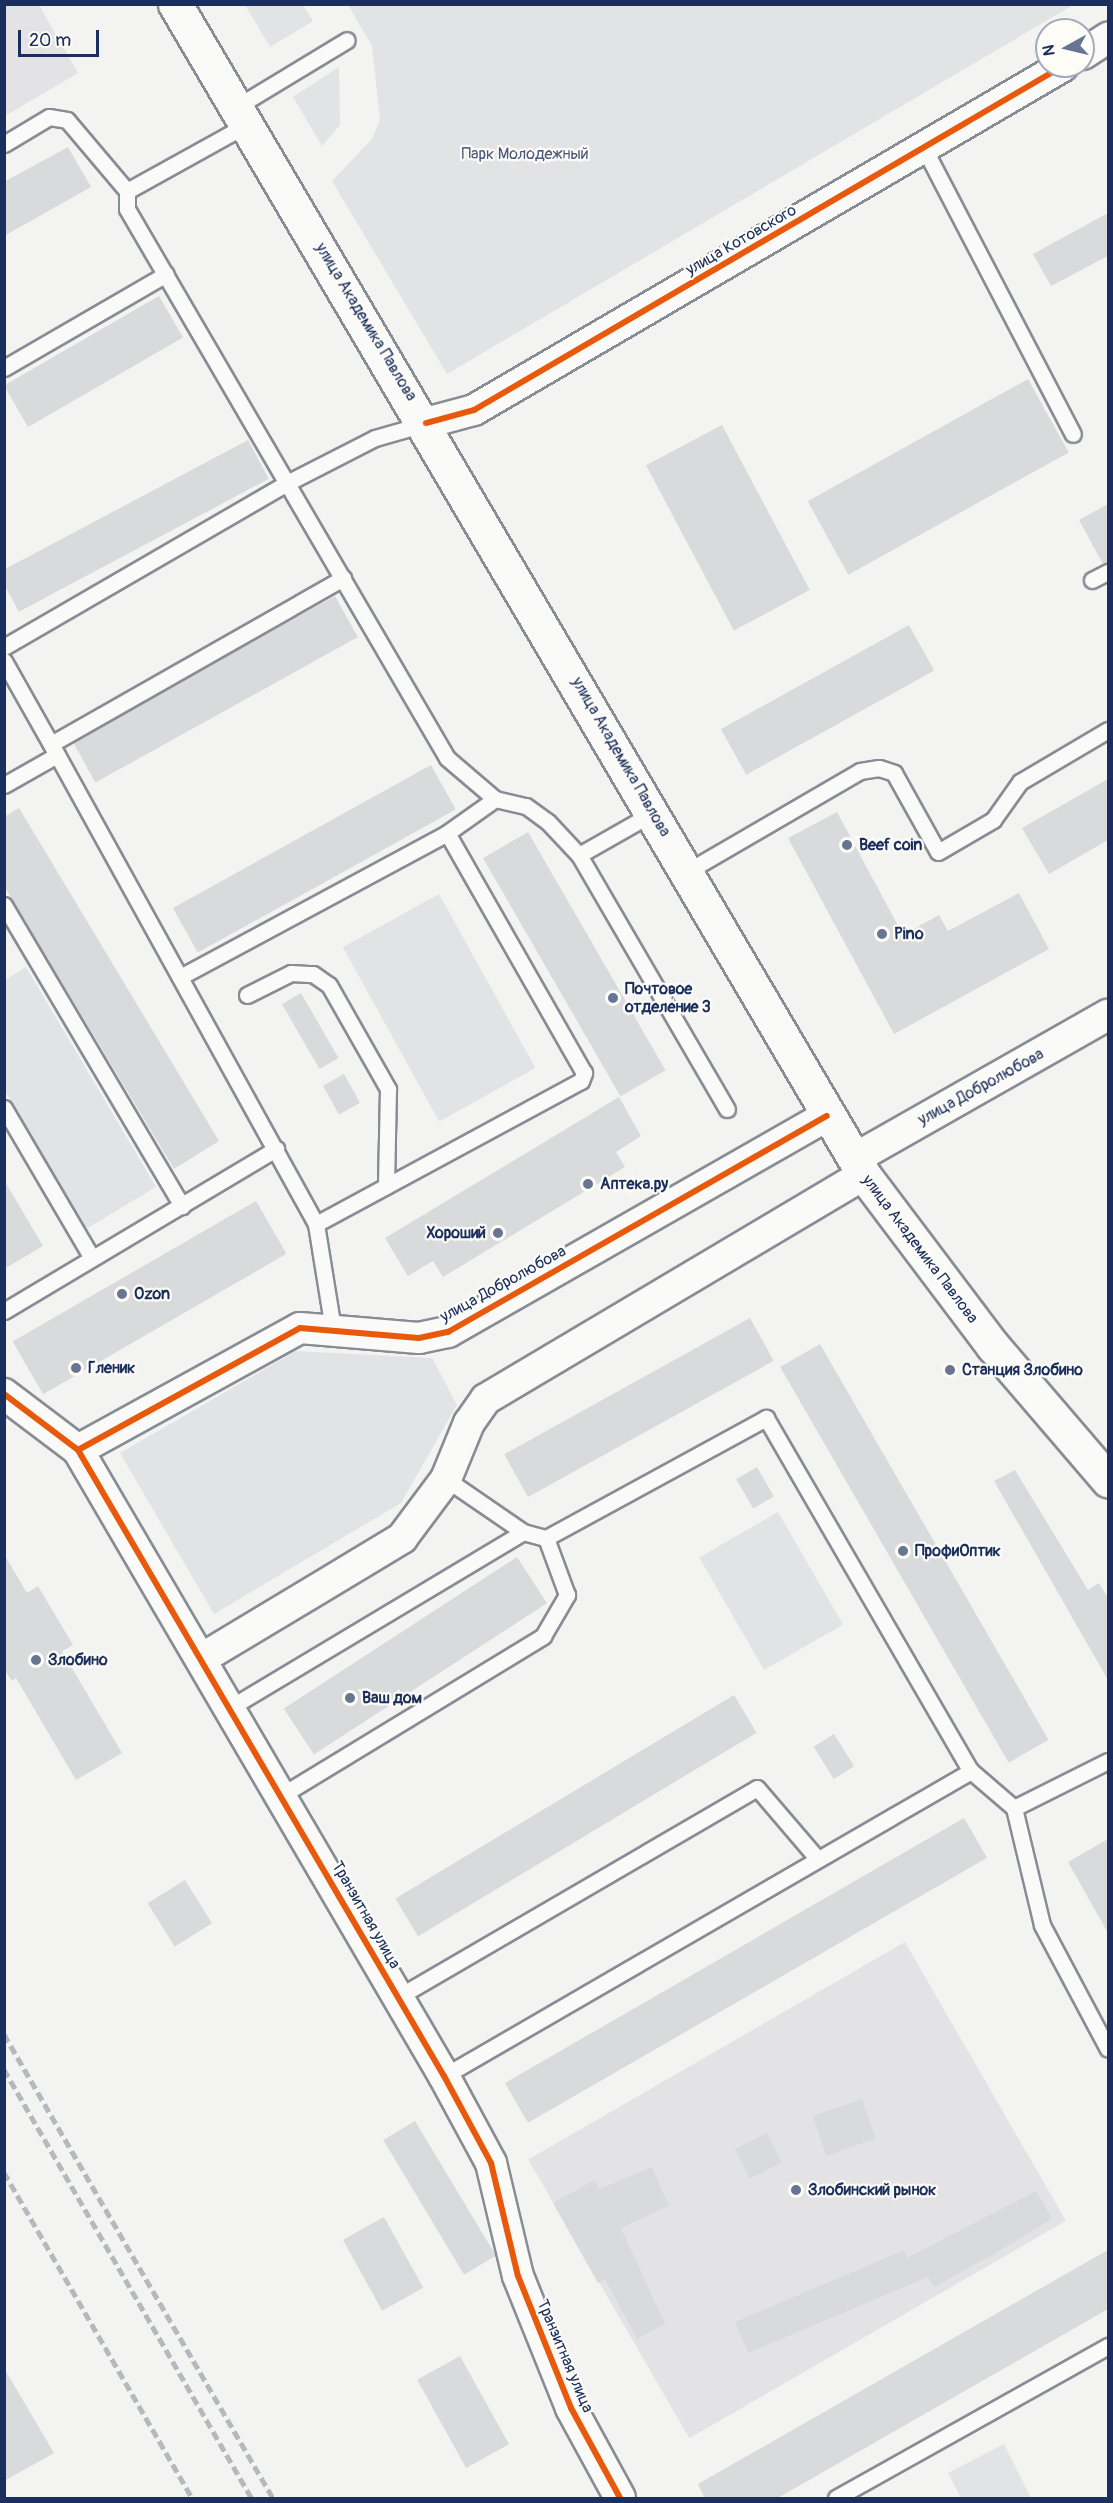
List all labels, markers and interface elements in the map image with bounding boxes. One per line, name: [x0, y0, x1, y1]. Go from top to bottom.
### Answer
scale bar: [21, 18, 102, 56]
north arrow: [1035, 18, 1095, 78]
text: 20 m: [29, 29, 71, 52]
text: N: [1039, 43, 1060, 57]
park label: Парк Молодежный: [461, 144, 589, 164]
street label: улица Котовского: [682, 201, 800, 279]
street label: улица Академика Павлова: [311, 240, 421, 404]
street label: улица Академика Павлова: [567, 674, 675, 840]
place label: Beef coin: [859, 835, 922, 855]
marker: Beef coin: [840, 838, 854, 852]
place label: Pino: [894, 924, 923, 944]
marker: Pino: [875, 927, 889, 941]
place label: Почтовое отделение 3: [625, 979, 711, 1017]
marker: Почтовое отделение 3: [606, 991, 620, 1005]
street label: улица Добролюбова: [915, 1044, 1047, 1130]
street label: улица Академика Павлова: [858, 1171, 982, 1327]
place label: Аптека.ру: [600, 1174, 668, 1194]
marker: Аптека.ру: [581, 1177, 595, 1191]
place label: Хороший: [427, 1223, 486, 1243]
marker: Хороший: [491, 1226, 505, 1240]
street label: улица Добролюбова: [437, 1241, 569, 1327]
place label: Ozon: [134, 1284, 170, 1304]
marker: Ozon: [115, 1287, 129, 1301]
place label: Гленик: [88, 1358, 135, 1378]
place label: Станция Злобино: [962, 1360, 1083, 1380]
marker: Гленик: [69, 1361, 83, 1375]
marker: Станция Злобино: [943, 1363, 957, 1377]
place label: ПрофиОптик: [915, 1541, 1001, 1561]
marker: ПрофиОптик: [896, 1544, 910, 1558]
place label: Злобино: [48, 1650, 107, 1670]
marker: Злобино: [29, 1653, 43, 1667]
place label: Ваш дом: [362, 1688, 422, 1708]
marker: Ваш дом: [343, 1691, 357, 1705]
street label: Транзитная улица: [327, 1858, 405, 1972]
place label: Злобинский рынок: [808, 2180, 936, 2200]
marker: Злобинский рынок: [789, 2183, 803, 2197]
street label: Транзитная улица: [533, 2297, 597, 2415]

